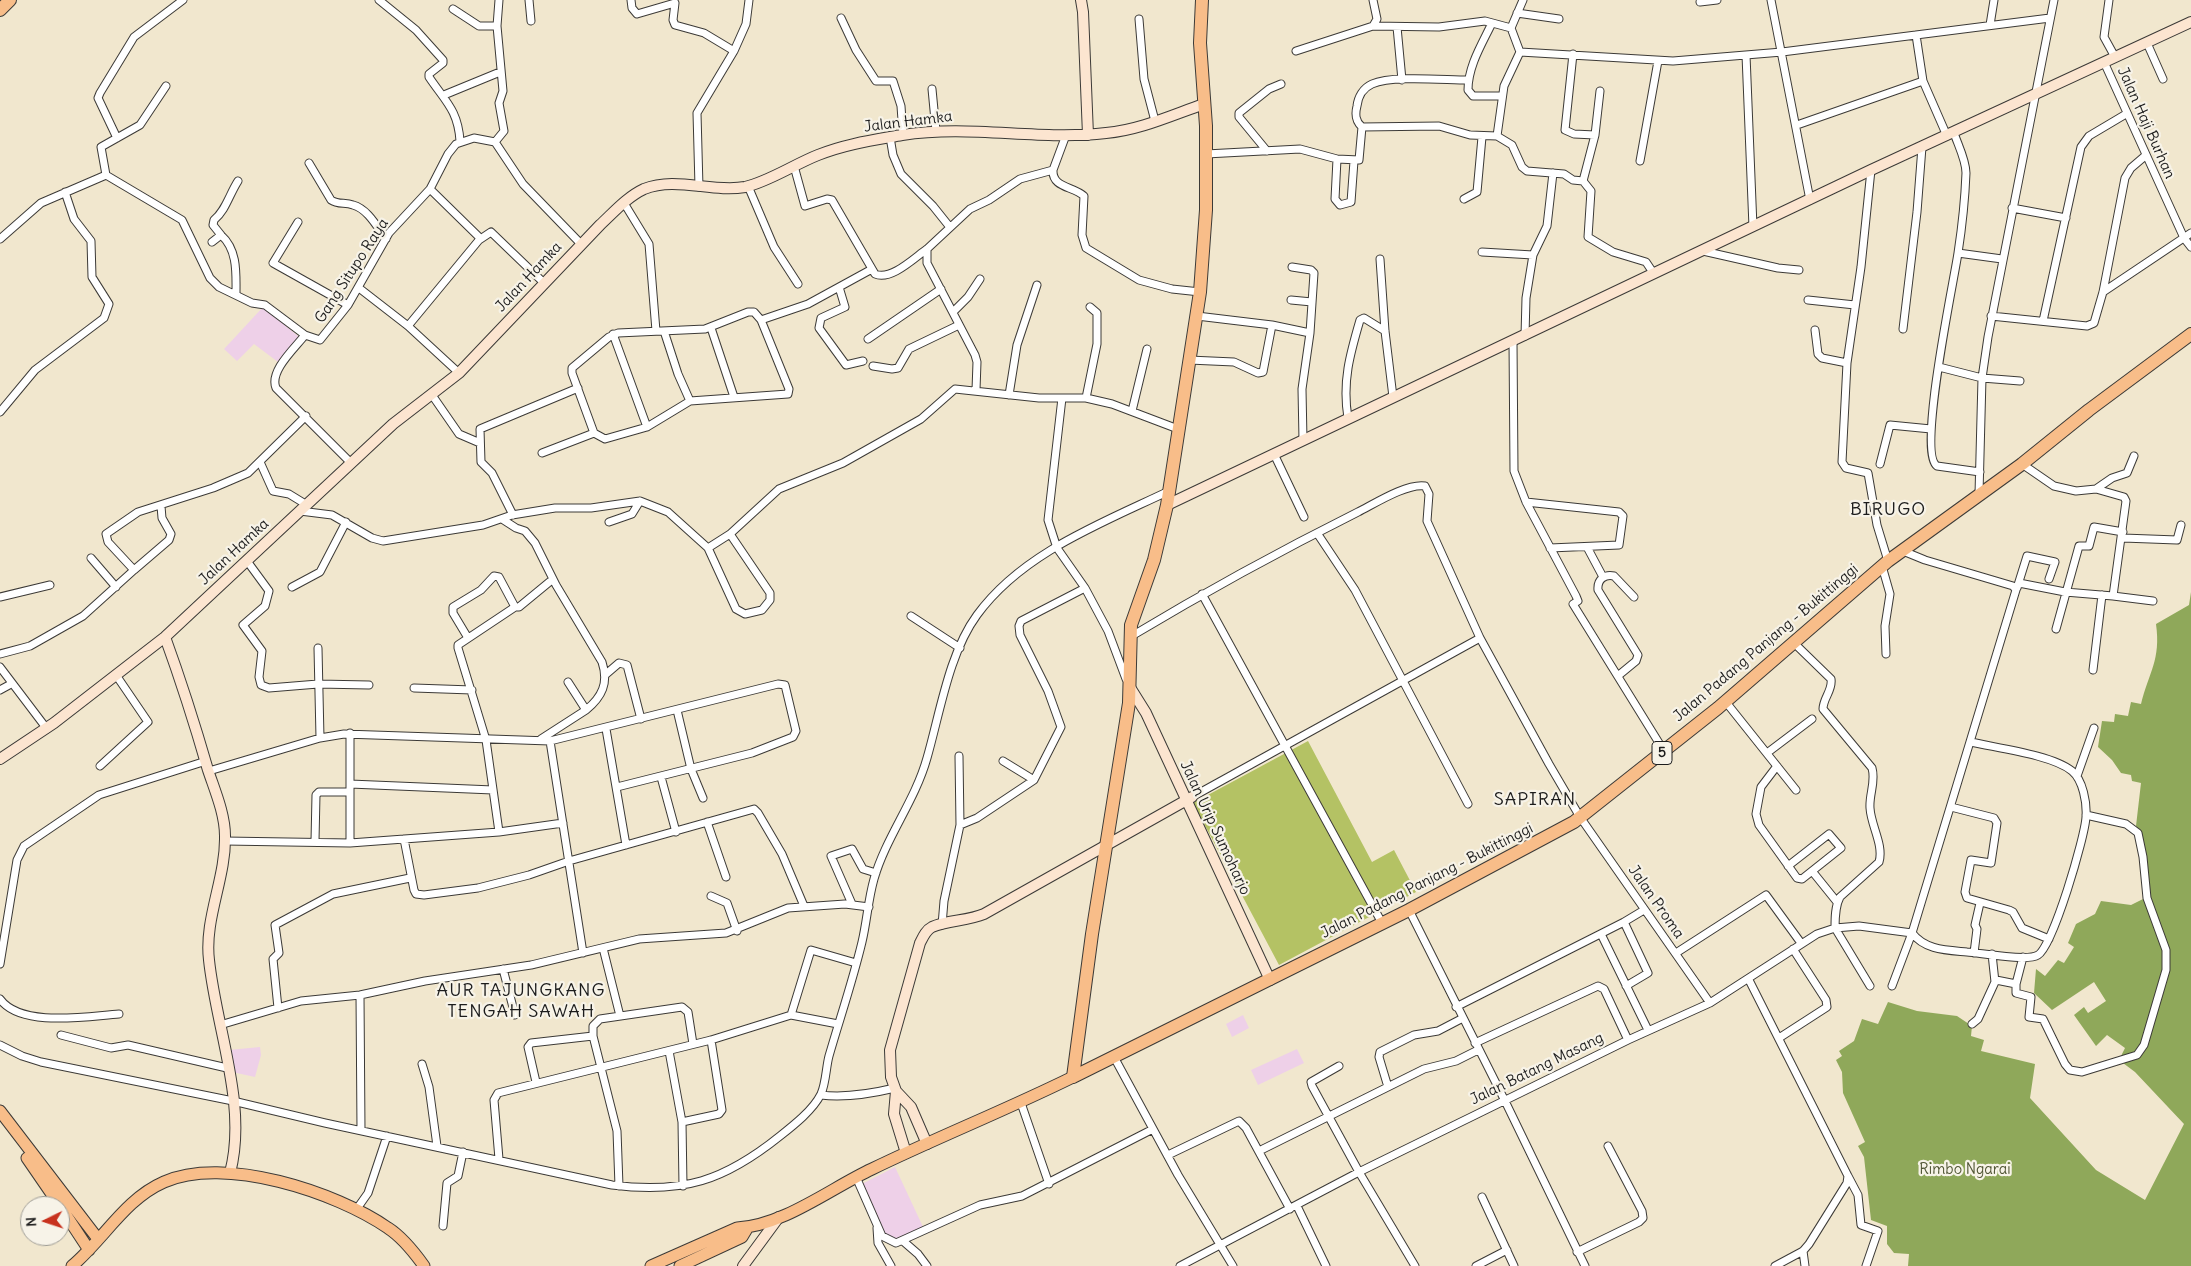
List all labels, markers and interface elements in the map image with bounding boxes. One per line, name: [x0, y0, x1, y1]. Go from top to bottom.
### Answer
street label: Jalan Haji Burhan: [2113, 64, 2179, 182]
street label: Jalan Hamka: [863, 108, 953, 136]
street label: Gang Situpo Raya: [311, 215, 393, 327]
street label: Jalan Hamka: [492, 238, 566, 316]
district label: BIRUGO: [1849, 499, 1927, 521]
street label: Jalan Hamka: [195, 515, 273, 589]
street label: Jalan Padang Panjang - Bukittinggi: [1670, 560, 1862, 726]
road number: 5: [1652, 741, 1672, 764]
street label: Jalan Urip Sumoharjo: [1176, 758, 1254, 898]
district label: SAPIRAN: [1493, 789, 1577, 811]
street label: Jalan Padang Panjang - Bukittinggi: [1318, 819, 1536, 943]
street label: Jalan Proma: [1624, 862, 1688, 942]
district label: AUR TAJUNGKANG TENGAH SAWAH: [435, 980, 607, 1022]
street label: Jalan Batang Masang: [1467, 1029, 1607, 1109]
park label: Rimbo Ngarai: [1919, 1161, 2011, 1179]
north arrow: [20, 1196, 70, 1246]
text: N: [22, 1217, 40, 1227]

